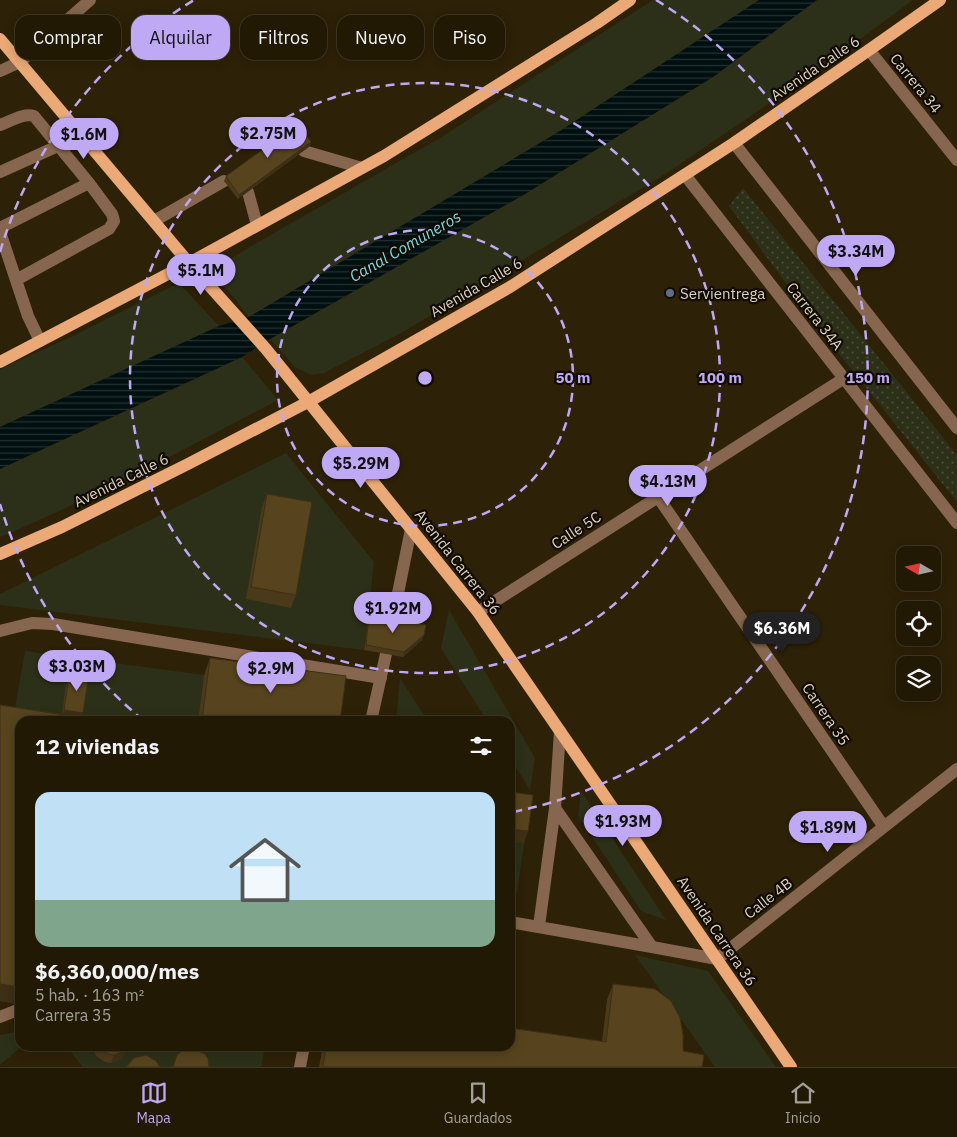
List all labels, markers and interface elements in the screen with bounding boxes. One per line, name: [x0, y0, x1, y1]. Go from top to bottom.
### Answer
chip: Comprar: [15, 15, 121, 60]
chip: Alquilar: [131, 15, 230, 60]
chip: Filtros: [240, 15, 327, 60]
chip: Nuevo: [337, 15, 424, 60]
chip: Piso: [434, 15, 505, 60]
street label: Avenida Calle 6: [767, 31, 863, 105]
street label: Carrera 34: [886, 49, 946, 117]
pin: $2.75M: [227, 116, 309, 159]
pin: $1.6M: [49, 118, 119, 160]
text: $2.75M: [240, 123, 296, 143]
text: $1.6M: [61, 124, 107, 144]
water label: Canal Comuneros: [346, 206, 464, 286]
pin: $3.34M: [815, 234, 897, 277]
text: $3.34M: [828, 241, 884, 261]
street label: Avenida Calle 6: [426, 253, 526, 321]
pin: $5.1M: [166, 254, 236, 296]
text: $5.1M: [178, 260, 224, 280]
street label: Carrera 34A: [783, 278, 848, 354]
place label: Servientrega: [680, 284, 765, 303]
marker: Servientrega: [664, 287, 676, 299]
text: 50 m: [556, 368, 590, 387]
text: 100 m: [698, 368, 742, 387]
text: 150 m: [846, 368, 890, 387]
centre of rings: [416, 369, 434, 387]
pin: $5.29M: [320, 446, 402, 489]
street label: Avenida Calle 6: [70, 449, 172, 511]
text: $5.29M: [333, 453, 389, 473]
pin: $4.13M: [627, 464, 709, 507]
text: $4.13M: [640, 471, 696, 491]
street label: Avenida Carrera 36: [411, 505, 505, 619]
street label: Calle 5C: [548, 507, 604, 553]
north arrow: [896, 546, 941, 591]
map controls: [896, 546, 941, 701]
pin: $1.92M: [352, 592, 434, 634]
text: $1.92M: [365, 598, 421, 618]
button: locate: [896, 601, 941, 646]
pin: $6.36M: [741, 612, 823, 654]
text: $6.36M: [754, 618, 810, 638]
pin: $3.03M: [36, 650, 118, 692]
pin: $2.9M: [236, 652, 306, 694]
text: $3.03M: [49, 656, 105, 676]
button: layers: [896, 656, 941, 701]
text: $2.9M: [248, 658, 294, 678]
street label: Carrera 35: [798, 679, 854, 749]
text: 12 viviendas: [35, 732, 159, 760]
icon: filters: [467, 732, 495, 760]
pin: $1.93M: [582, 804, 664, 847]
pin: $1.89M: [787, 810, 869, 853]
text: $1.93M: [595, 811, 651, 831]
text: $1.89M: [800, 817, 856, 837]
icon: home: [220, 825, 310, 915]
street label: Avenida Carrera 36: [673, 872, 761, 990]
street label: Calle 4B: [740, 873, 796, 923]
text: $6,360,000/mes: [35, 957, 199, 985]
text: 5 hab. · 163 m²: [35, 985, 144, 1005]
text: Carrera 35: [35, 1005, 111, 1025]
tab: Mapa: [136, 1079, 171, 1127]
tab: Guardados: [444, 1079, 512, 1127]
tab: Inicio: [785, 1079, 821, 1127]

